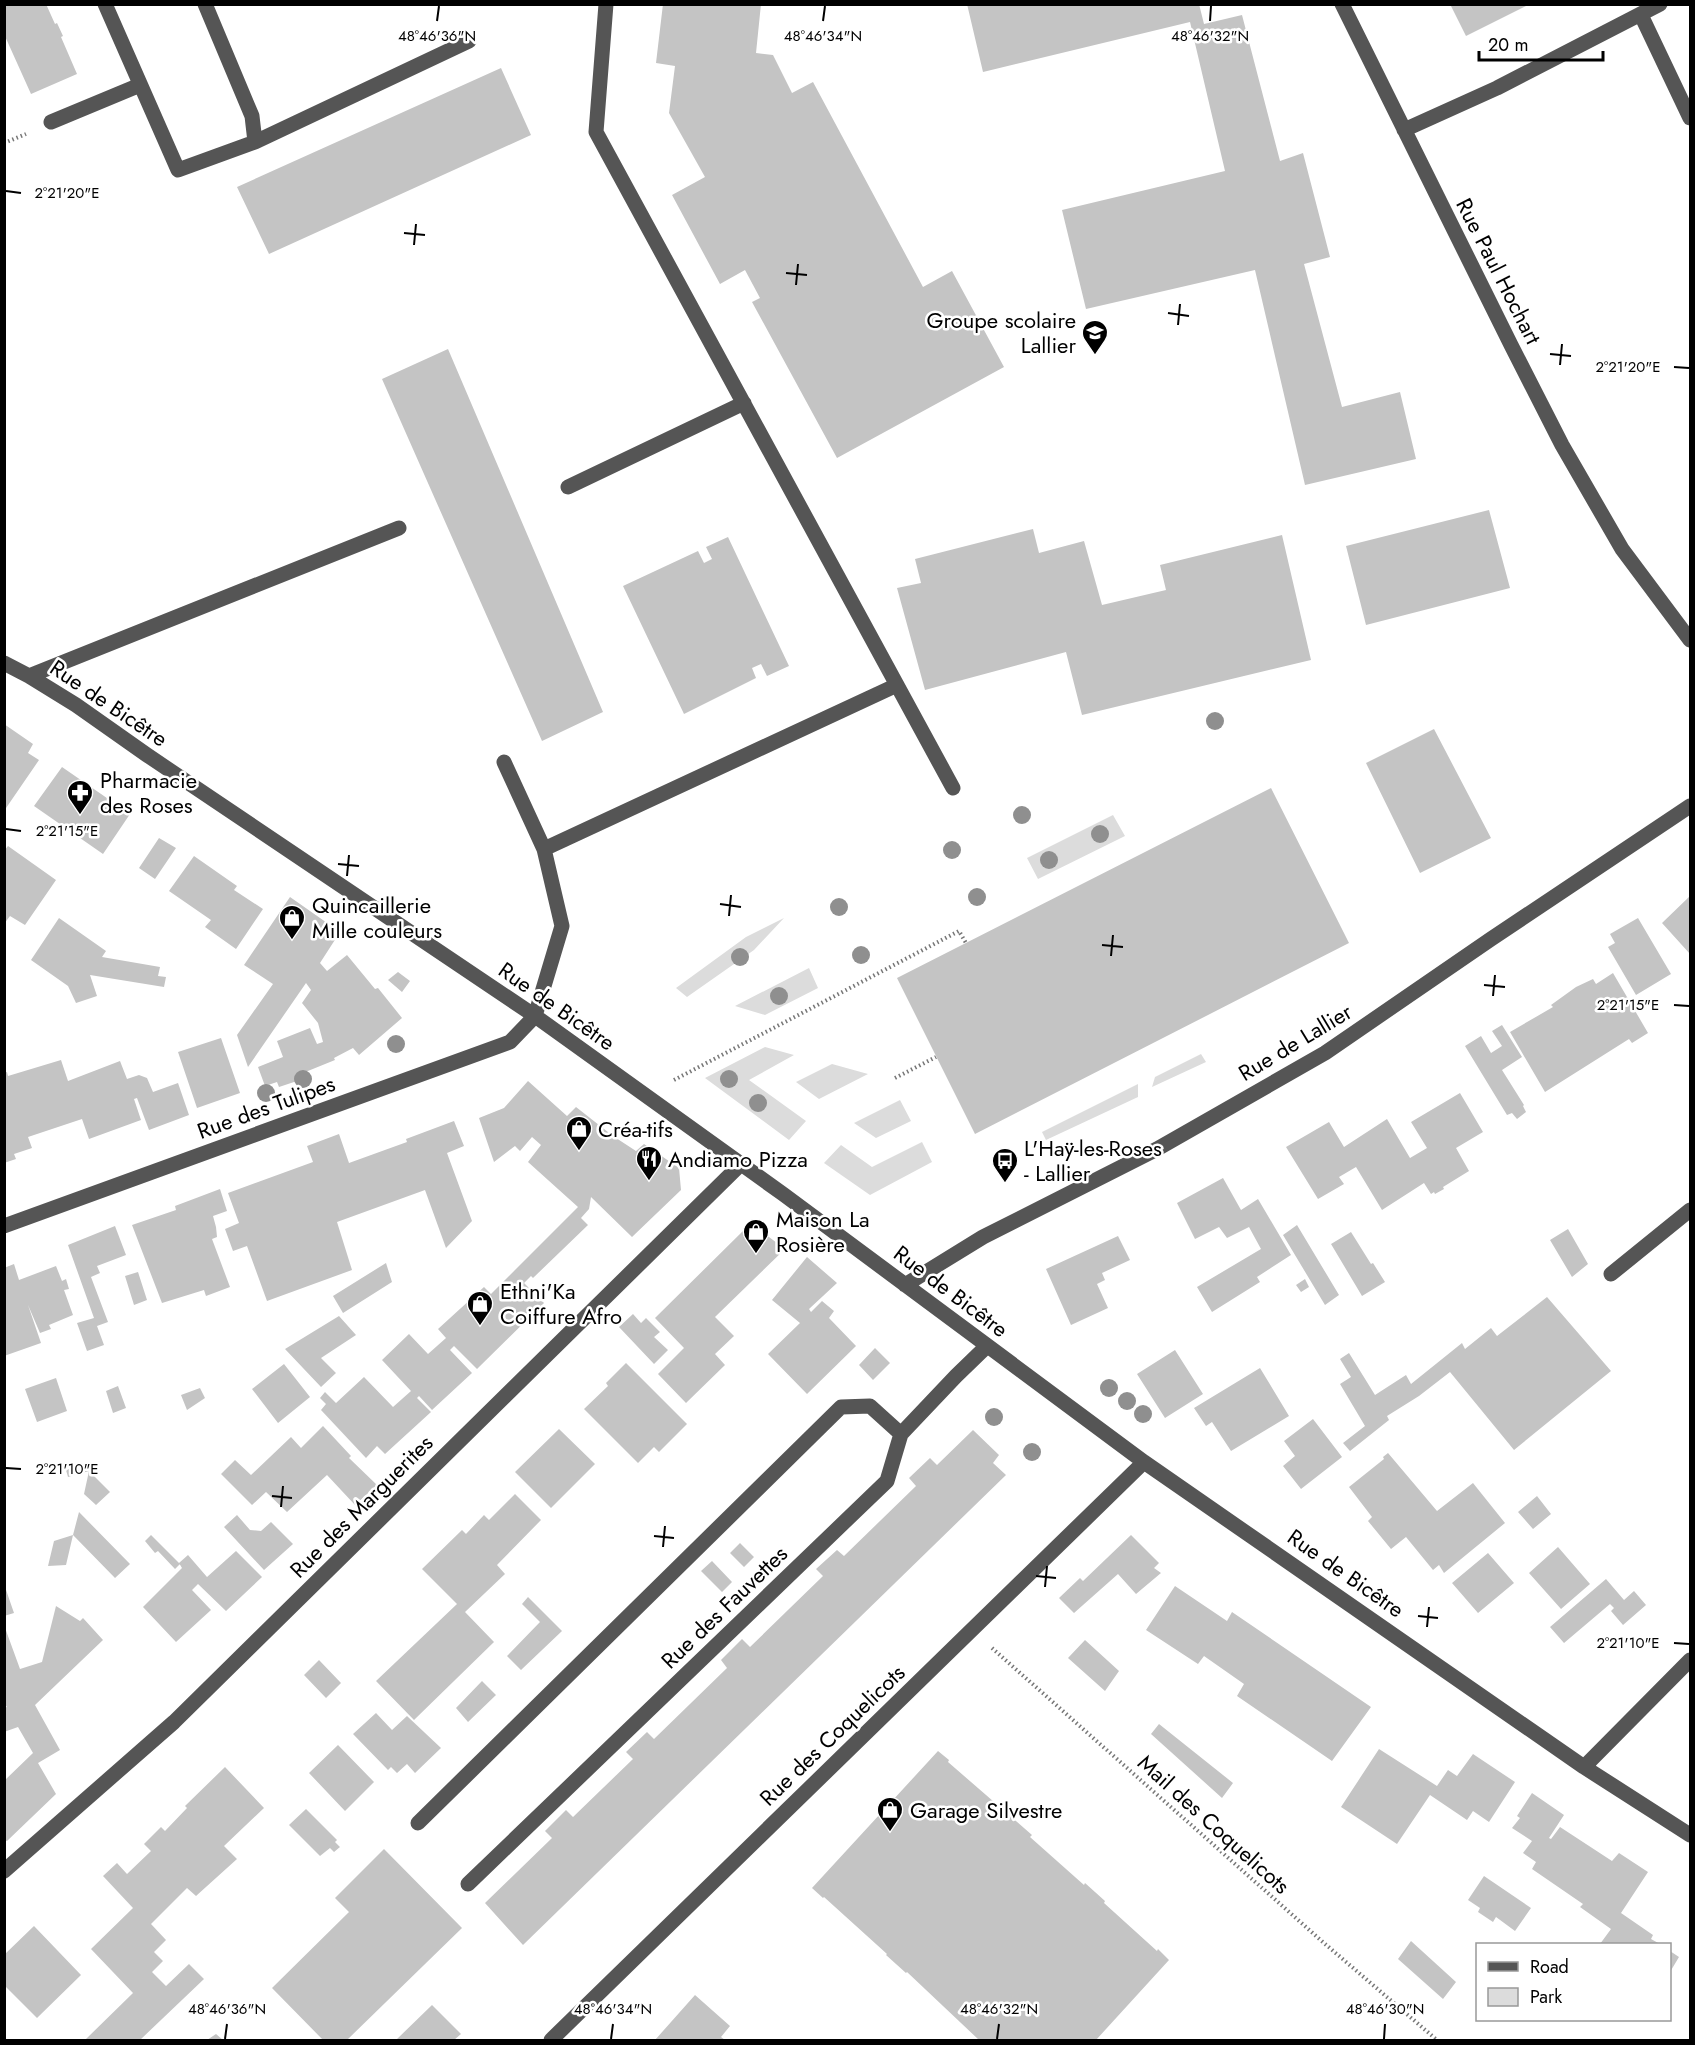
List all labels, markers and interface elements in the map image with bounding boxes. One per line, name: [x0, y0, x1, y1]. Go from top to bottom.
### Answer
scale bar: [1479, 24, 1604, 62]
text: 48°46'36"N: [398, 25, 476, 47]
text: 48°46'34"N: [784, 25, 862, 47]
text: 48°46'32"N: [1171, 25, 1249, 47]
text: 20 m: [1488, 32, 1528, 58]
text: 2°21'20"E: [34, 182, 100, 204]
street label: Rue Paul Hochart: [1448, 192, 1550, 350]
place label: Groupe scolaire Lallier: [926, 304, 1076, 361]
school or university icon: Groupe scolaire Lallier: [1080, 318, 1110, 356]
text: 2°21'20"E: [1595, 356, 1661, 378]
street label: Rue de Bicêtre: [44, 652, 174, 754]
place label: Pharmacie des Roses: [100, 764, 197, 821]
pharmacy icon: Pharmacie des Roses: [65, 778, 95, 816]
text: 2°21'15"E: [36, 820, 98, 842]
place label: Quincaillerie Mille couleurs: [312, 889, 442, 946]
shop icon: Quincaillerie Mille couleurs: [277, 903, 307, 941]
street label: Rue de Bicêtre: [492, 954, 622, 1058]
text: 2°21'15"E: [1597, 994, 1659, 1016]
street label: Rue de Lallier: [1232, 995, 1358, 1089]
street label: Rue des Tulipes: [193, 1067, 340, 1147]
place label: Créa-tifs: [598, 1113, 673, 1145]
shop icon: Créa-tifs: [564, 1114, 594, 1152]
place label: L'Haÿ-les-Roses - Lallier: [1024, 1132, 1162, 1189]
place label: Andiamo Pizza: [668, 1143, 808, 1175]
restaurant icon: Andiamo Pizza: [634, 1144, 664, 1182]
bus stop icon: L'Haÿ-les-Roses - Lallier: [990, 1146, 1020, 1184]
place label: Maison La Rosière: [776, 1203, 870, 1260]
shop icon: Maison La Rosière: [741, 1217, 771, 1255]
street label: Rue de Bicêtre: [887, 1237, 1015, 1345]
place label: Ethni'Ka Coiffure Afro: [500, 1275, 622, 1332]
shop icon: Ethni'Ka Coiffure Afro: [465, 1289, 495, 1327]
street label: Rue des Marguerites: [282, 1427, 440, 1585]
text: 2°21'10"E: [35, 1458, 99, 1480]
street label: Rue de Bicêtre: [1281, 1521, 1411, 1625]
street label: Rue des Fauvettes: [654, 1538, 795, 1676]
text: 2°21'10"E: [1596, 1632, 1660, 1654]
street label: Rue des Coquelicots: [752, 1657, 912, 1813]
street label: Mail des Coquelicots: [1131, 1747, 1297, 1901]
place label: Garage Silvestre: [910, 1794, 1062, 1826]
shop icon: Garage Silvestre: [875, 1795, 905, 1833]
legend: [1476, 1943, 1671, 2021]
text: Road: [1530, 1954, 1569, 1980]
text: Park: [1530, 1984, 1562, 2010]
text: 48°46'36"N: [188, 1998, 266, 2020]
text: 48°46'34"N: [574, 1998, 652, 2020]
text: 48°46'32"N: [960, 1998, 1038, 2020]
text: 48°46'30"N: [1346, 1998, 1424, 2020]

